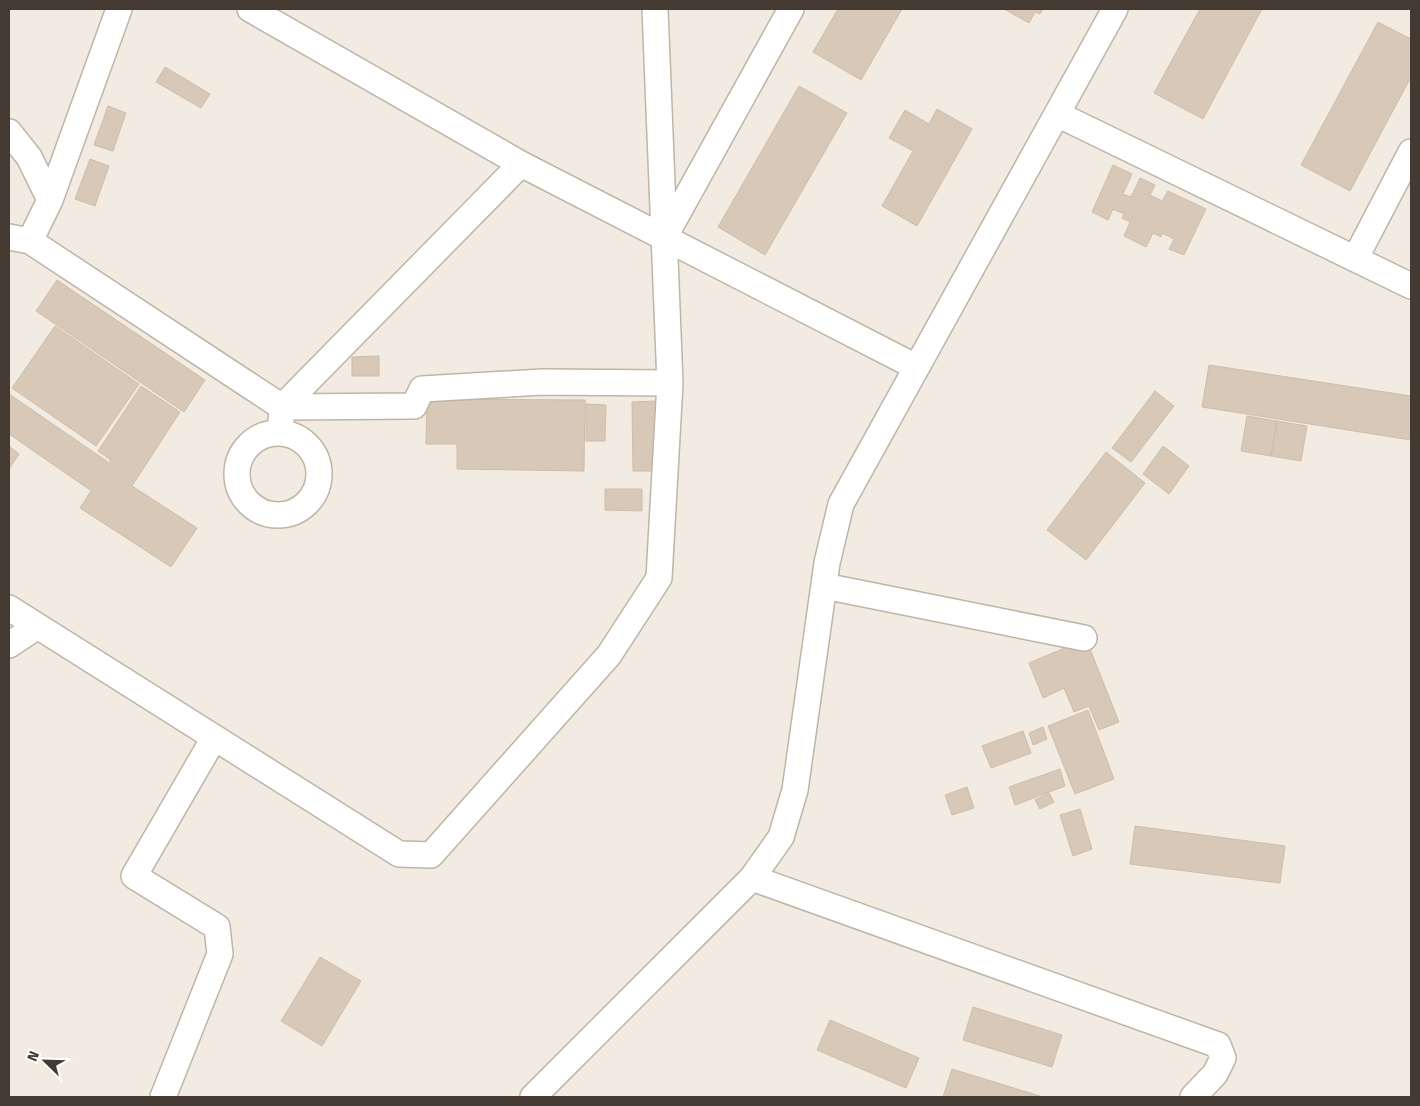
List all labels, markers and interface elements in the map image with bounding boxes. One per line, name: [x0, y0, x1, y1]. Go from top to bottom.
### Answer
north arrow: [20, 1036, 70, 1086]
text: N: [24, 1049, 43, 1064]

